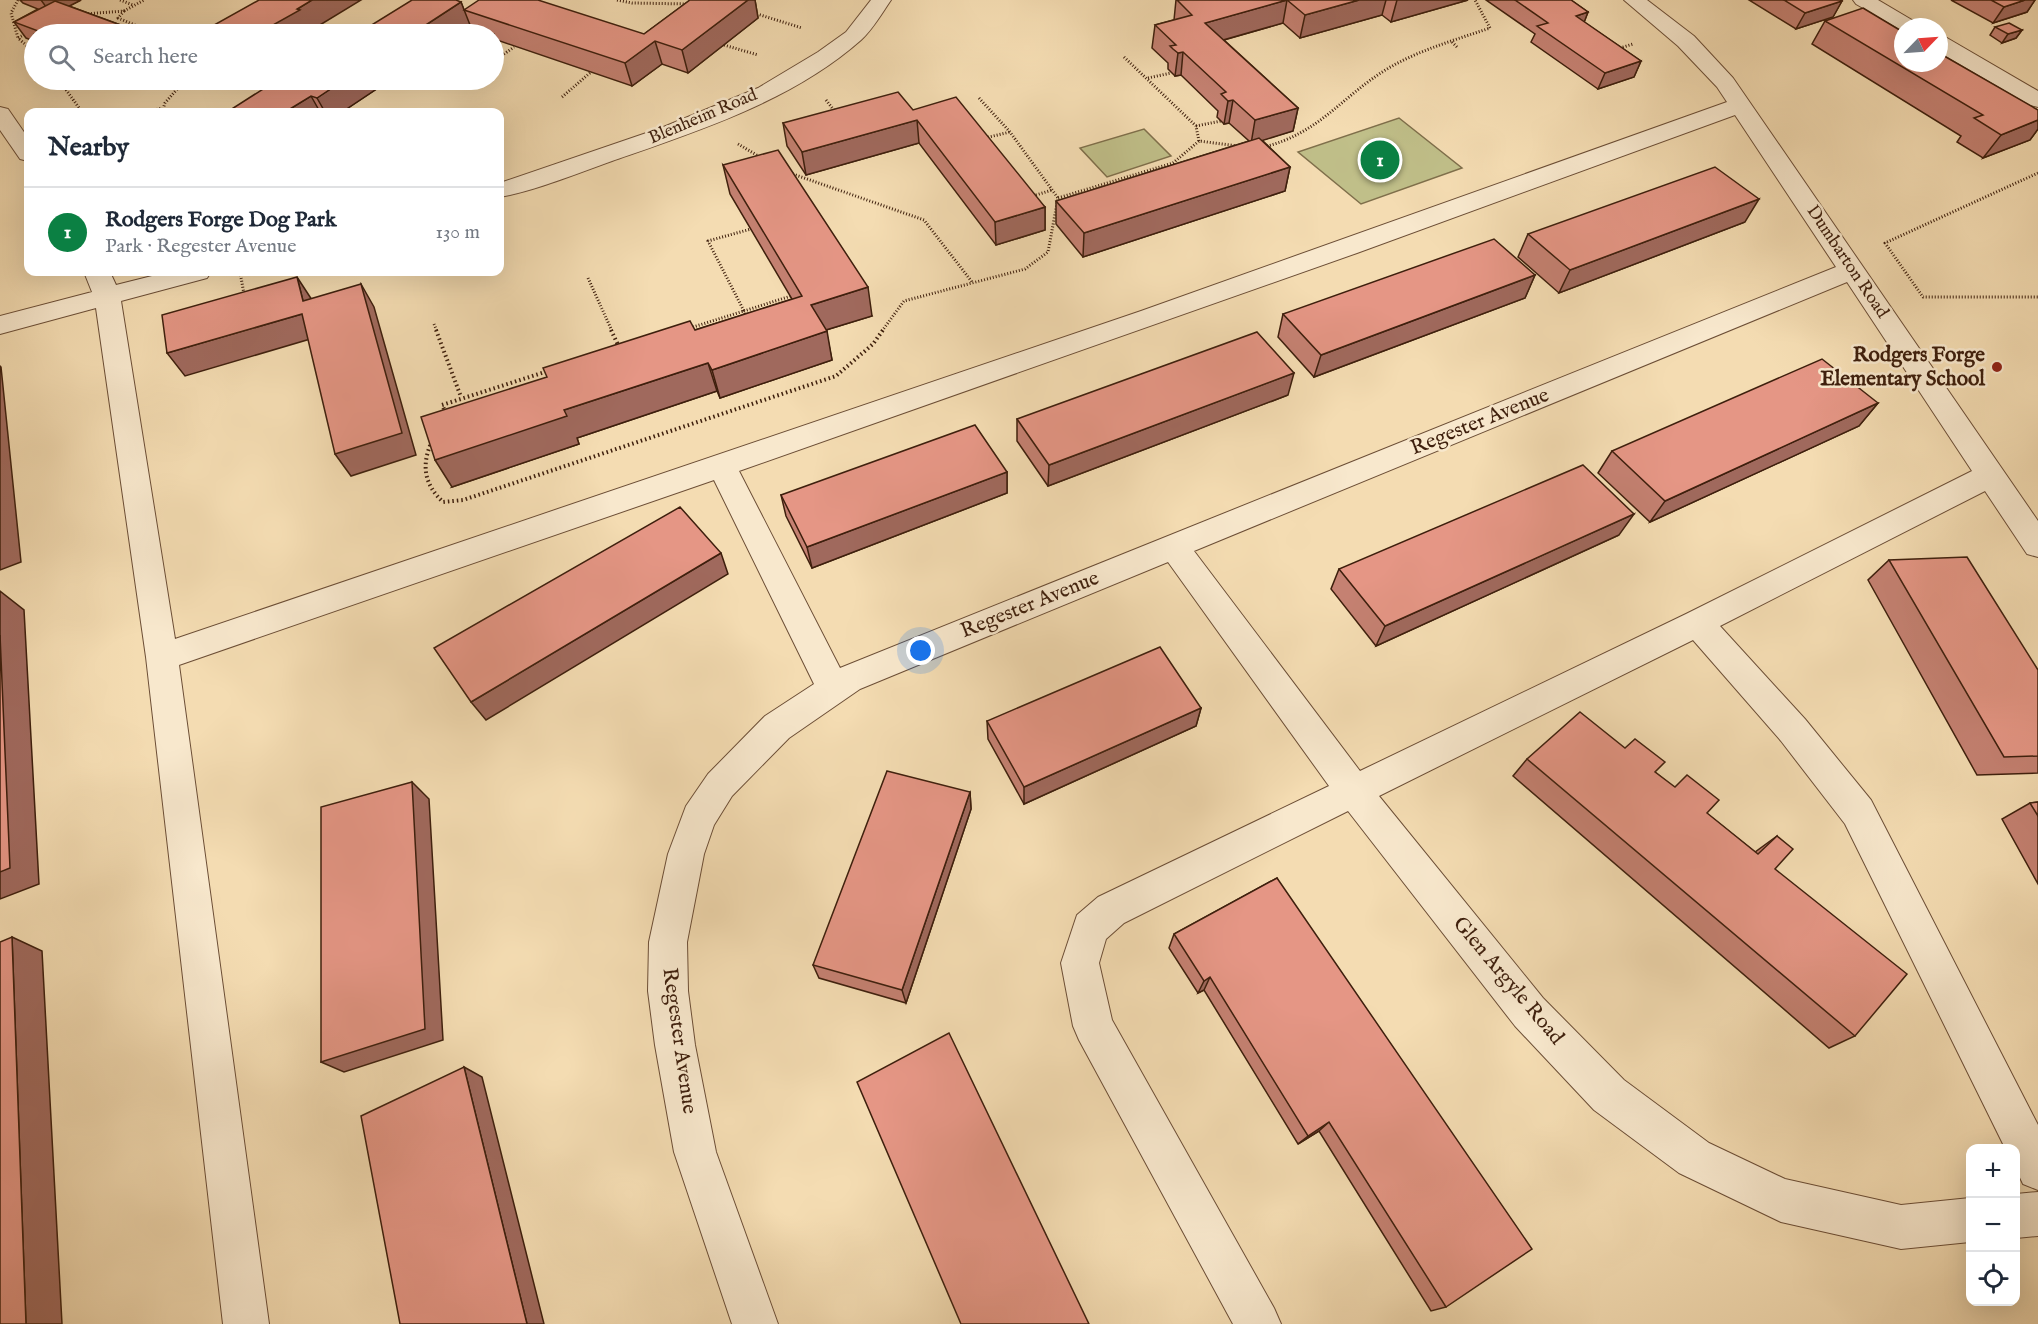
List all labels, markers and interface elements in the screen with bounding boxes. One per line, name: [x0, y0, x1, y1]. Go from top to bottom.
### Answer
north arrow: [1894, 18, 1948, 72]
search box: [24, 24, 504, 90]
icon: search: [45, 41, 78, 74]
text: Search here: [93, 43, 198, 71]
street label: Blenheim Road: [645, 84, 761, 150]
text: Nearby: [48, 131, 129, 164]
pin: 1: [1360, 138, 1400, 182]
street label: Dumbarton Road: [1801, 201, 1894, 323]
text: Rodgers Forge Dog Park: [105, 206, 336, 234]
text: 1: [64, 220, 71, 245]
text: 130 m: [435, 220, 480, 245]
text: Park · Regester Avenue: [105, 234, 296, 259]
place label: Rodgers Forge Elementary School: [1820, 342, 1986, 393]
marker: Rodgers Forge Elementary School: [1990, 360, 2004, 374]
street label: Regester Avenue: [1407, 382, 1554, 462]
street label: Regester Avenue: [957, 565, 1104, 645]
your location: [906, 636, 935, 665]
street label: Glen Argyle Road: [1446, 911, 1570, 1051]
street label: Regester Avenue: [655, 966, 703, 1116]
map controls: [1966, 1144, 2020, 1306]
button: +: [1966, 1144, 2020, 1198]
button: −: [1966, 1198, 2020, 1252]
button: locate: [1966, 1252, 2020, 1306]

